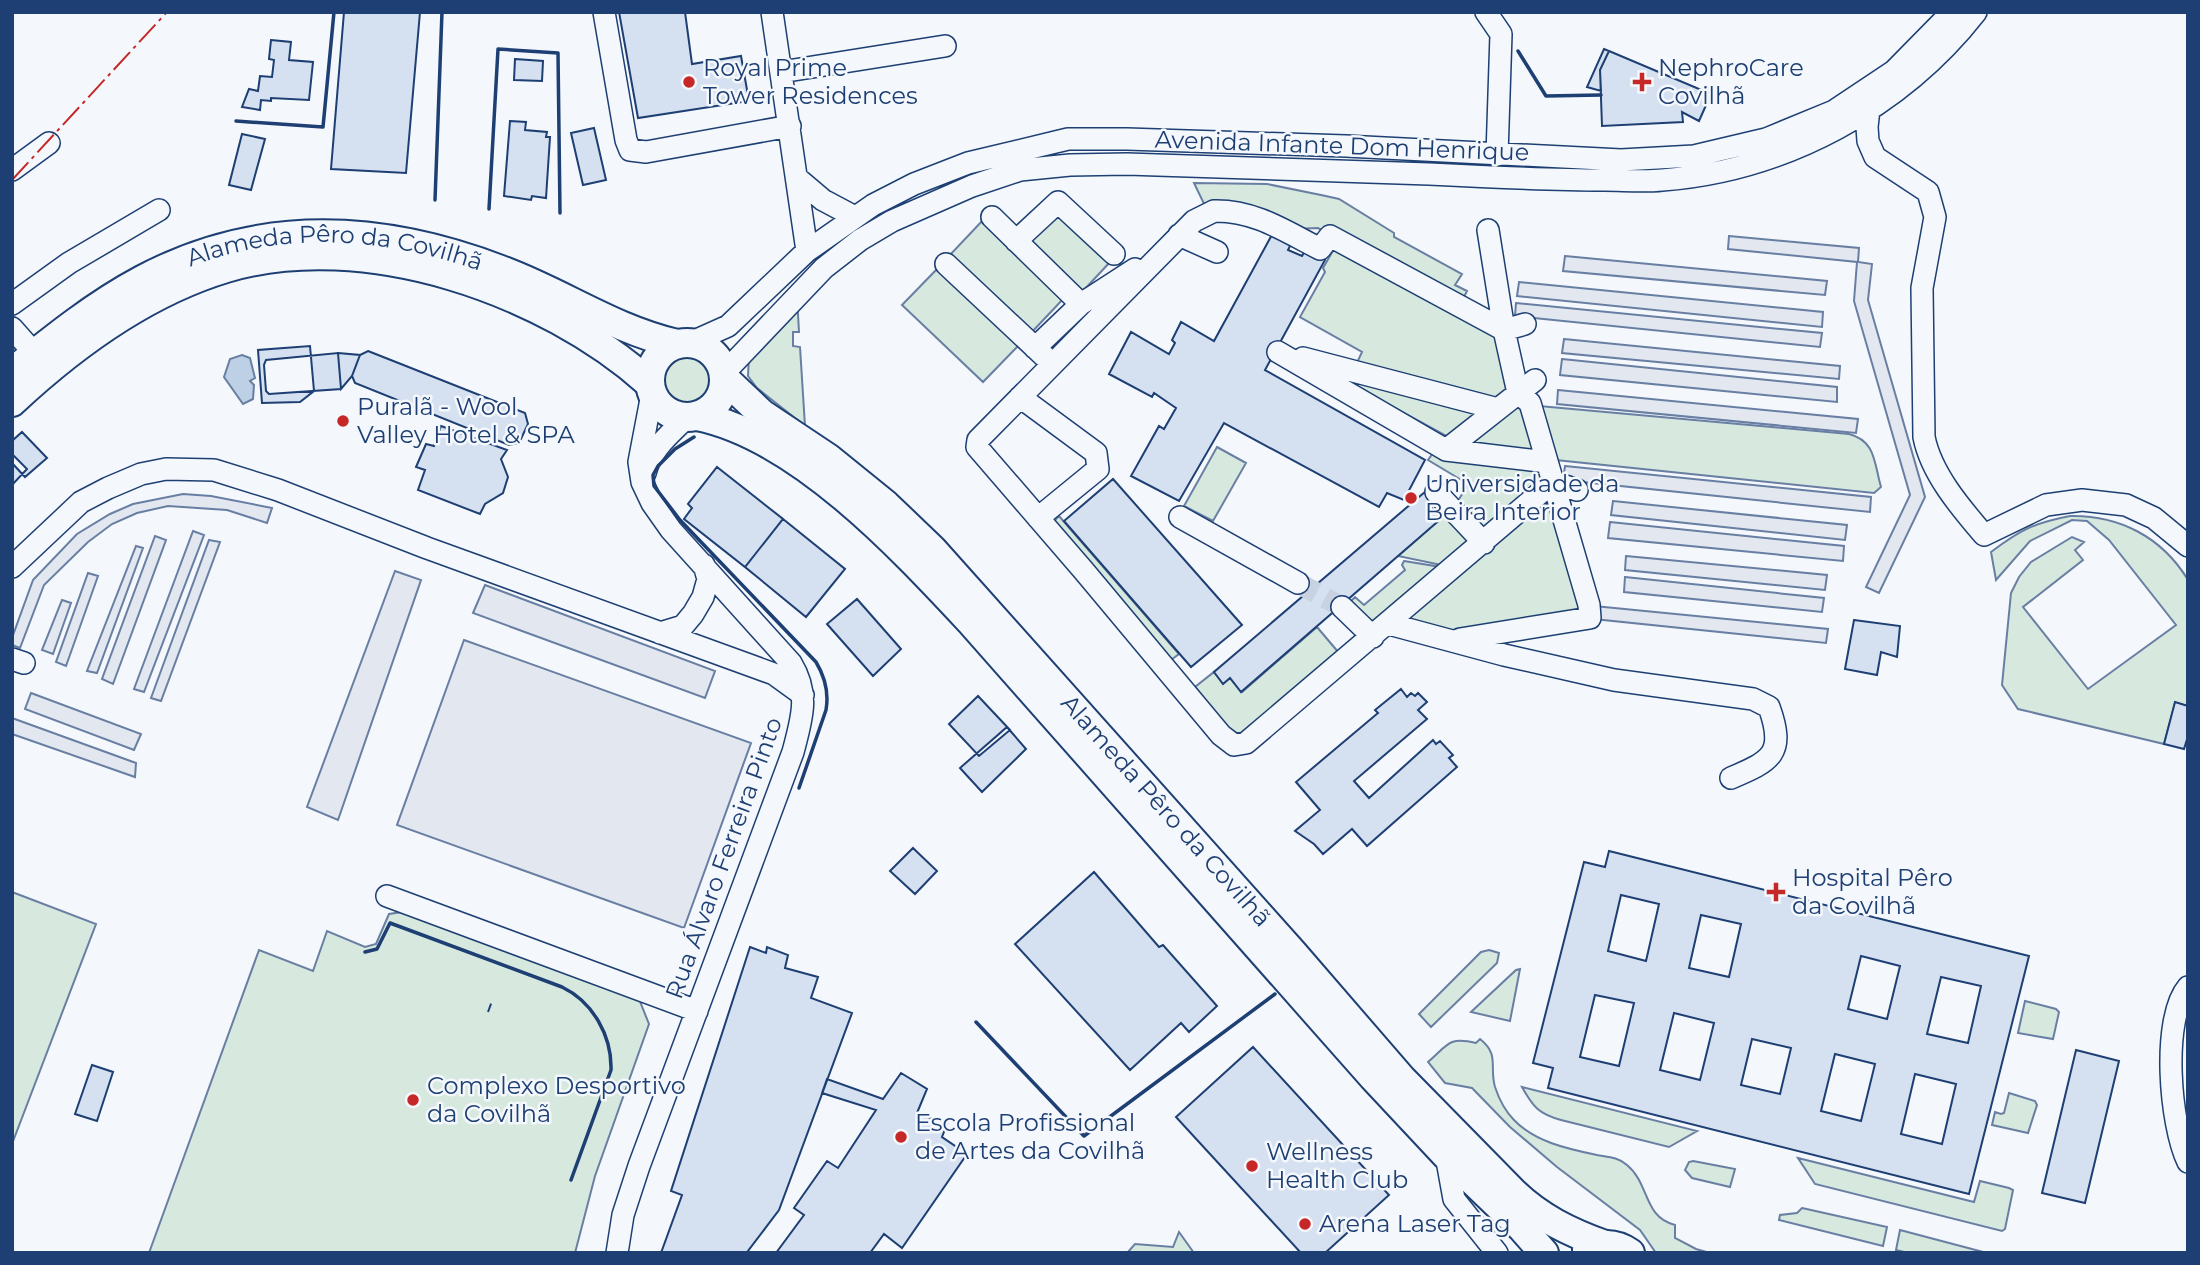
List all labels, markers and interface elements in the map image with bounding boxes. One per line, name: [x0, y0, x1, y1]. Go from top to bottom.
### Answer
place label: Royal Prime Tower Residences: [703, 53, 918, 110]
place label: NephroCare Covilhã: [1658, 53, 1804, 110]
marker: NephroCare Covilhã: [1632, 72, 1652, 92]
marker: Royal Prime Tower Residences: [681, 74, 697, 90]
street label: Avenida Infante Dom Henrique: [1154, 124, 1530, 167]
street label: Alameda Pêro da Covilhã: [182, 219, 487, 276]
place label: Puralã - Wool Valley Hotel & SPA: [357, 392, 575, 449]
marker: Puralã - Wool Valley Hotel & SPA: [335, 413, 351, 429]
place label: Universidade da Beira Interior: [1425, 469, 1620, 526]
marker: Universidade da Beira Interior: [1403, 490, 1419, 506]
street label: Alameda Pêro da Covilhã: [1055, 689, 1277, 932]
street label: Rua Álvaro Ferreira Pinto: [659, 713, 788, 1002]
place label: Hospital Pêro da Covilhã: [1792, 863, 1953, 920]
marker: Hospital Pêro da Covilhã: [1766, 882, 1786, 902]
place label: Complexo Desportivo da Covilhã: [427, 1071, 686, 1128]
marker: Complexo Desportivo da Covilhã: [405, 1092, 421, 1108]
place label: Escola Profissional de Artes da Covilhã: [915, 1108, 1145, 1165]
marker: Escola Profissional de Artes da Covilhã: [893, 1129, 909, 1145]
place label: Wellness Health Club: [1266, 1137, 1408, 1194]
marker: Wellness Health Club: [1244, 1158, 1260, 1174]
place label: Arena Laser Tag: [1319, 1209, 1511, 1238]
marker: Arena Laser Tag: [1297, 1216, 1313, 1232]

